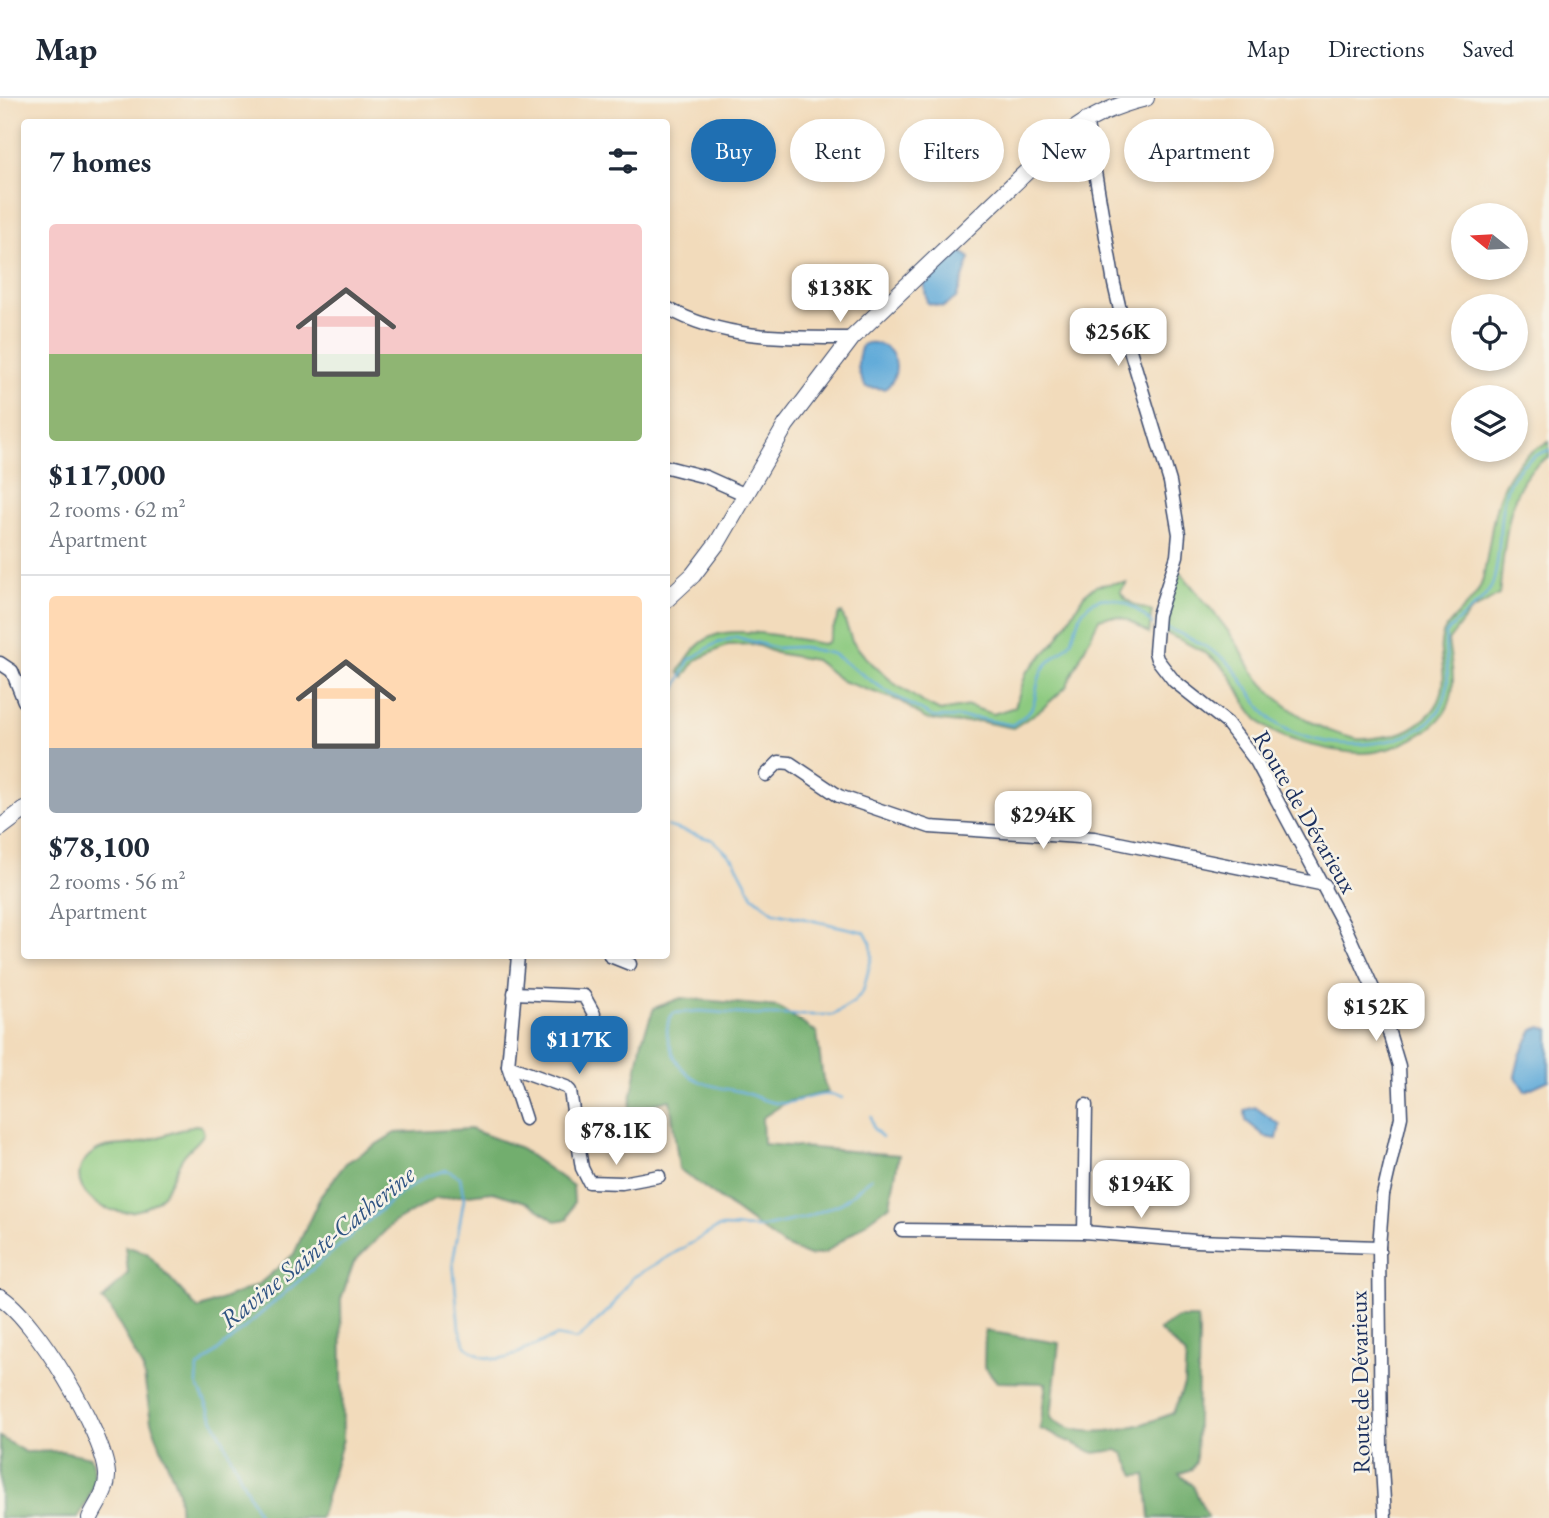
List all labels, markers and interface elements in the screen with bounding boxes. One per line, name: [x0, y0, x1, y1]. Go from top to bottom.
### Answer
text: Map: [35, 27, 97, 70]
text: Map: [1247, 33, 1290, 64]
text: Directions: [1328, 33, 1425, 64]
text: Saved: [1463, 33, 1514, 64]
chip: Buy: [691, 119, 776, 182]
chip: Rent: [790, 119, 885, 182]
chip: Filters: [899, 119, 1004, 182]
chip: New: [1018, 119, 1110, 182]
chip: Apartment: [1124, 119, 1274, 182]
text: 7 homes: [49, 142, 151, 181]
icon: filters: [604, 142, 642, 180]
north arrow: [1451, 203, 1528, 280]
map controls: [1451, 203, 1528, 462]
pin: $138K: [791, 264, 889, 324]
icon: home: [283, 269, 409, 395]
text: $138K: [808, 272, 872, 302]
button: locate: [1451, 294, 1528, 371]
pin: $256K: [1069, 308, 1167, 368]
text: $256K: [1086, 316, 1150, 346]
button: layers: [1451, 385, 1528, 462]
text: $117,000: [49, 455, 165, 494]
text: 2 rooms · 62 m²: [49, 494, 186, 524]
text: Apartment: [49, 524, 147, 554]
icon: home: [283, 641, 409, 767]
street label: Route de Dévarieux: [1246, 725, 1365, 899]
pin: $294K: [994, 792, 1092, 851]
text: $294K: [1011, 799, 1075, 829]
text: $78,100: [49, 827, 150, 866]
text: 2 rooms · 56 m²: [49, 866, 186, 896]
text: Apartment: [49, 896, 147, 926]
pin: $152K: [1327, 984, 1425, 1043]
text: $152K: [1344, 991, 1408, 1021]
pin: $117K: [530, 1016, 628, 1076]
text: $117K: [547, 1024, 611, 1054]
pin: $78.1K: [559, 1108, 673, 1167]
text: $78.1K: [581, 1115, 651, 1145]
water label: Ravine Sainte-Catherine: [212, 1157, 423, 1337]
pin: $194K: [1092, 1160, 1190, 1220]
text: $194K: [1109, 1168, 1173, 1198]
street label: Route de Dévarieux: [1342, 1290, 1377, 1474]

